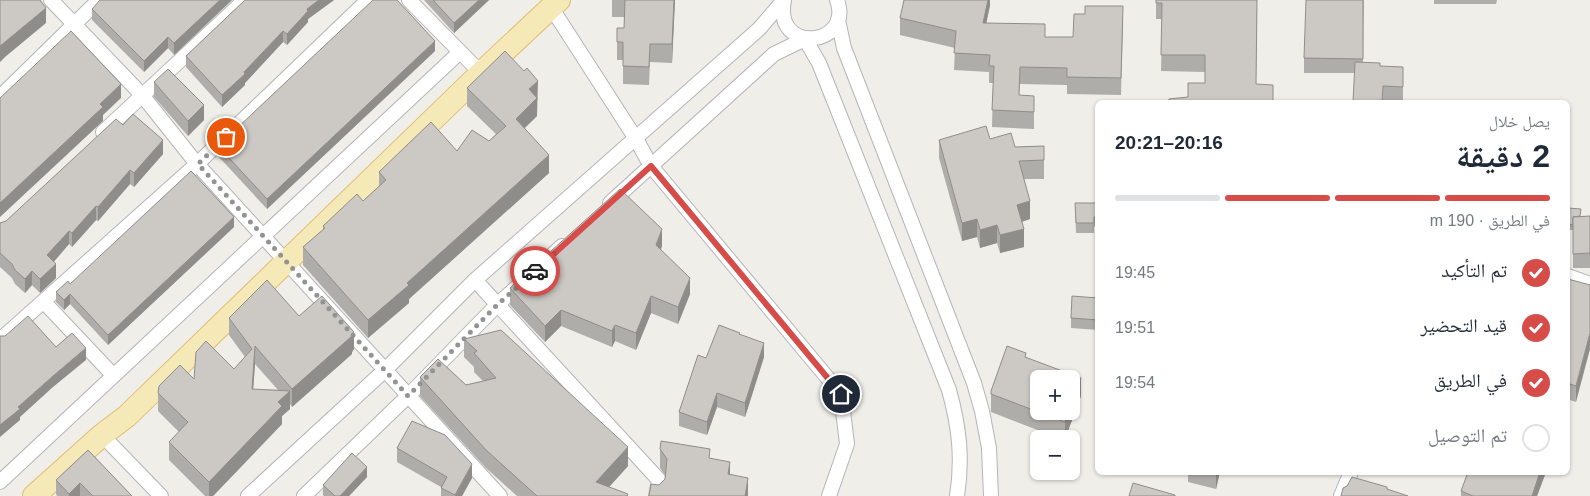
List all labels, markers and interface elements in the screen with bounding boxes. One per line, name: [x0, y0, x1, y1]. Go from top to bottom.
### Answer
text: يصل خلال: [1489, 113, 1550, 130]
pin: [205, 116, 247, 158]
icon: bag: [212, 123, 240, 151]
text: 20:16–20:21: [1115, 132, 1223, 153]
text: 2 دقيقة: [1456, 138, 1550, 174]
text: في الطريق · 190 m: [1430, 212, 1550, 229]
courier: [510, 246, 560, 296]
icon: car: [521, 257, 549, 285]
icon: check: [1522, 259, 1550, 287]
text: تم التأكيد: [1441, 260, 1507, 281]
text: 19:45: [1115, 264, 1155, 281]
icon: check: [1522, 314, 1550, 342]
text: قيد التحضير: [1421, 315, 1507, 336]
text: 19:51: [1115, 319, 1155, 336]
icon: check: [1522, 369, 1550, 397]
map controls: [1030, 370, 1080, 480]
button: +: [1030, 370, 1080, 420]
text: في الطريق: [1434, 370, 1507, 391]
pin: [820, 373, 862, 415]
text: 19:54: [1115, 374, 1155, 391]
icon: home: [827, 380, 855, 408]
text: تم التوصيل: [1428, 425, 1507, 446]
button: −: [1030, 430, 1080, 480]

